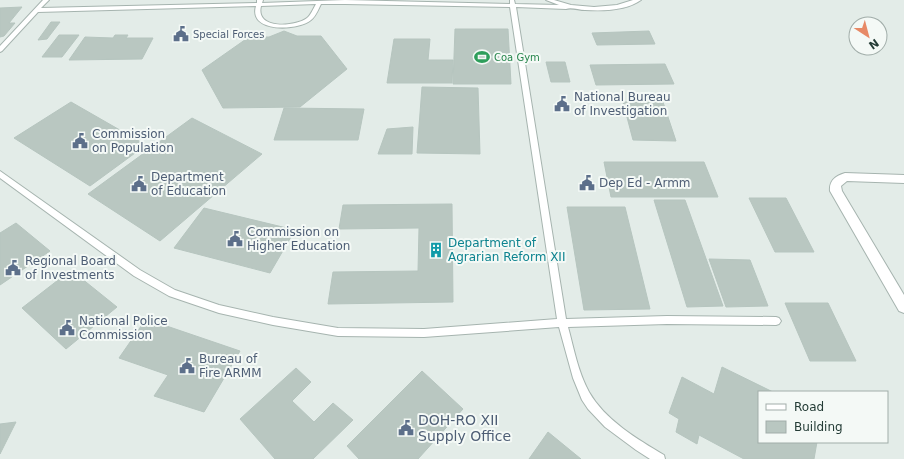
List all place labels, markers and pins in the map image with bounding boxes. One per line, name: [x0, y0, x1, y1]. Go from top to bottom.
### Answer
public building icon: Special Forces: [172, 25, 190, 43]
place label: Special Forces: [193, 29, 264, 40]
sports icon: Coa Gym: [473, 48, 491, 66]
place label: Coa Gym: [494, 52, 540, 63]
place label: National Bureau of Investigation: [574, 90, 671, 118]
public building icon: National Bureau of Investigation: [553, 95, 571, 113]
place label: Commission on Population: [92, 127, 174, 155]
public building icon: Commission on Population: [71, 132, 89, 150]
place label: Department of Education: [151, 170, 226, 198]
public building icon: Dep Ed - Armm: [578, 174, 596, 192]
public building icon: Department of Education: [130, 175, 148, 193]
place label: Dep Ed - Armm: [599, 176, 691, 190]
place label: Commission on Higher Education: [247, 225, 350, 253]
public building icon: Commission on Higher Education: [226, 230, 244, 248]
place label: Department of Agrarian Reform XII: [448, 236, 565, 264]
building icon: Department of Agrarian Reform XII: [427, 241, 445, 259]
place label: Regional Board of Investments: [25, 254, 116, 282]
public building icon: Regional Board of Investments: [4, 259, 22, 277]
place label: National Police Commission: [79, 314, 168, 342]
public building icon: National Police Commission: [58, 319, 76, 337]
place label: Bureau of Fire ARMM: [199, 352, 261, 380]
public building icon: Bureau of Fire ARMM: [178, 357, 196, 375]
place label: DOH-RO XII Supply Office: [418, 412, 511, 444]
public building icon: DOH-RO XII Supply Office: [397, 419, 415, 437]

